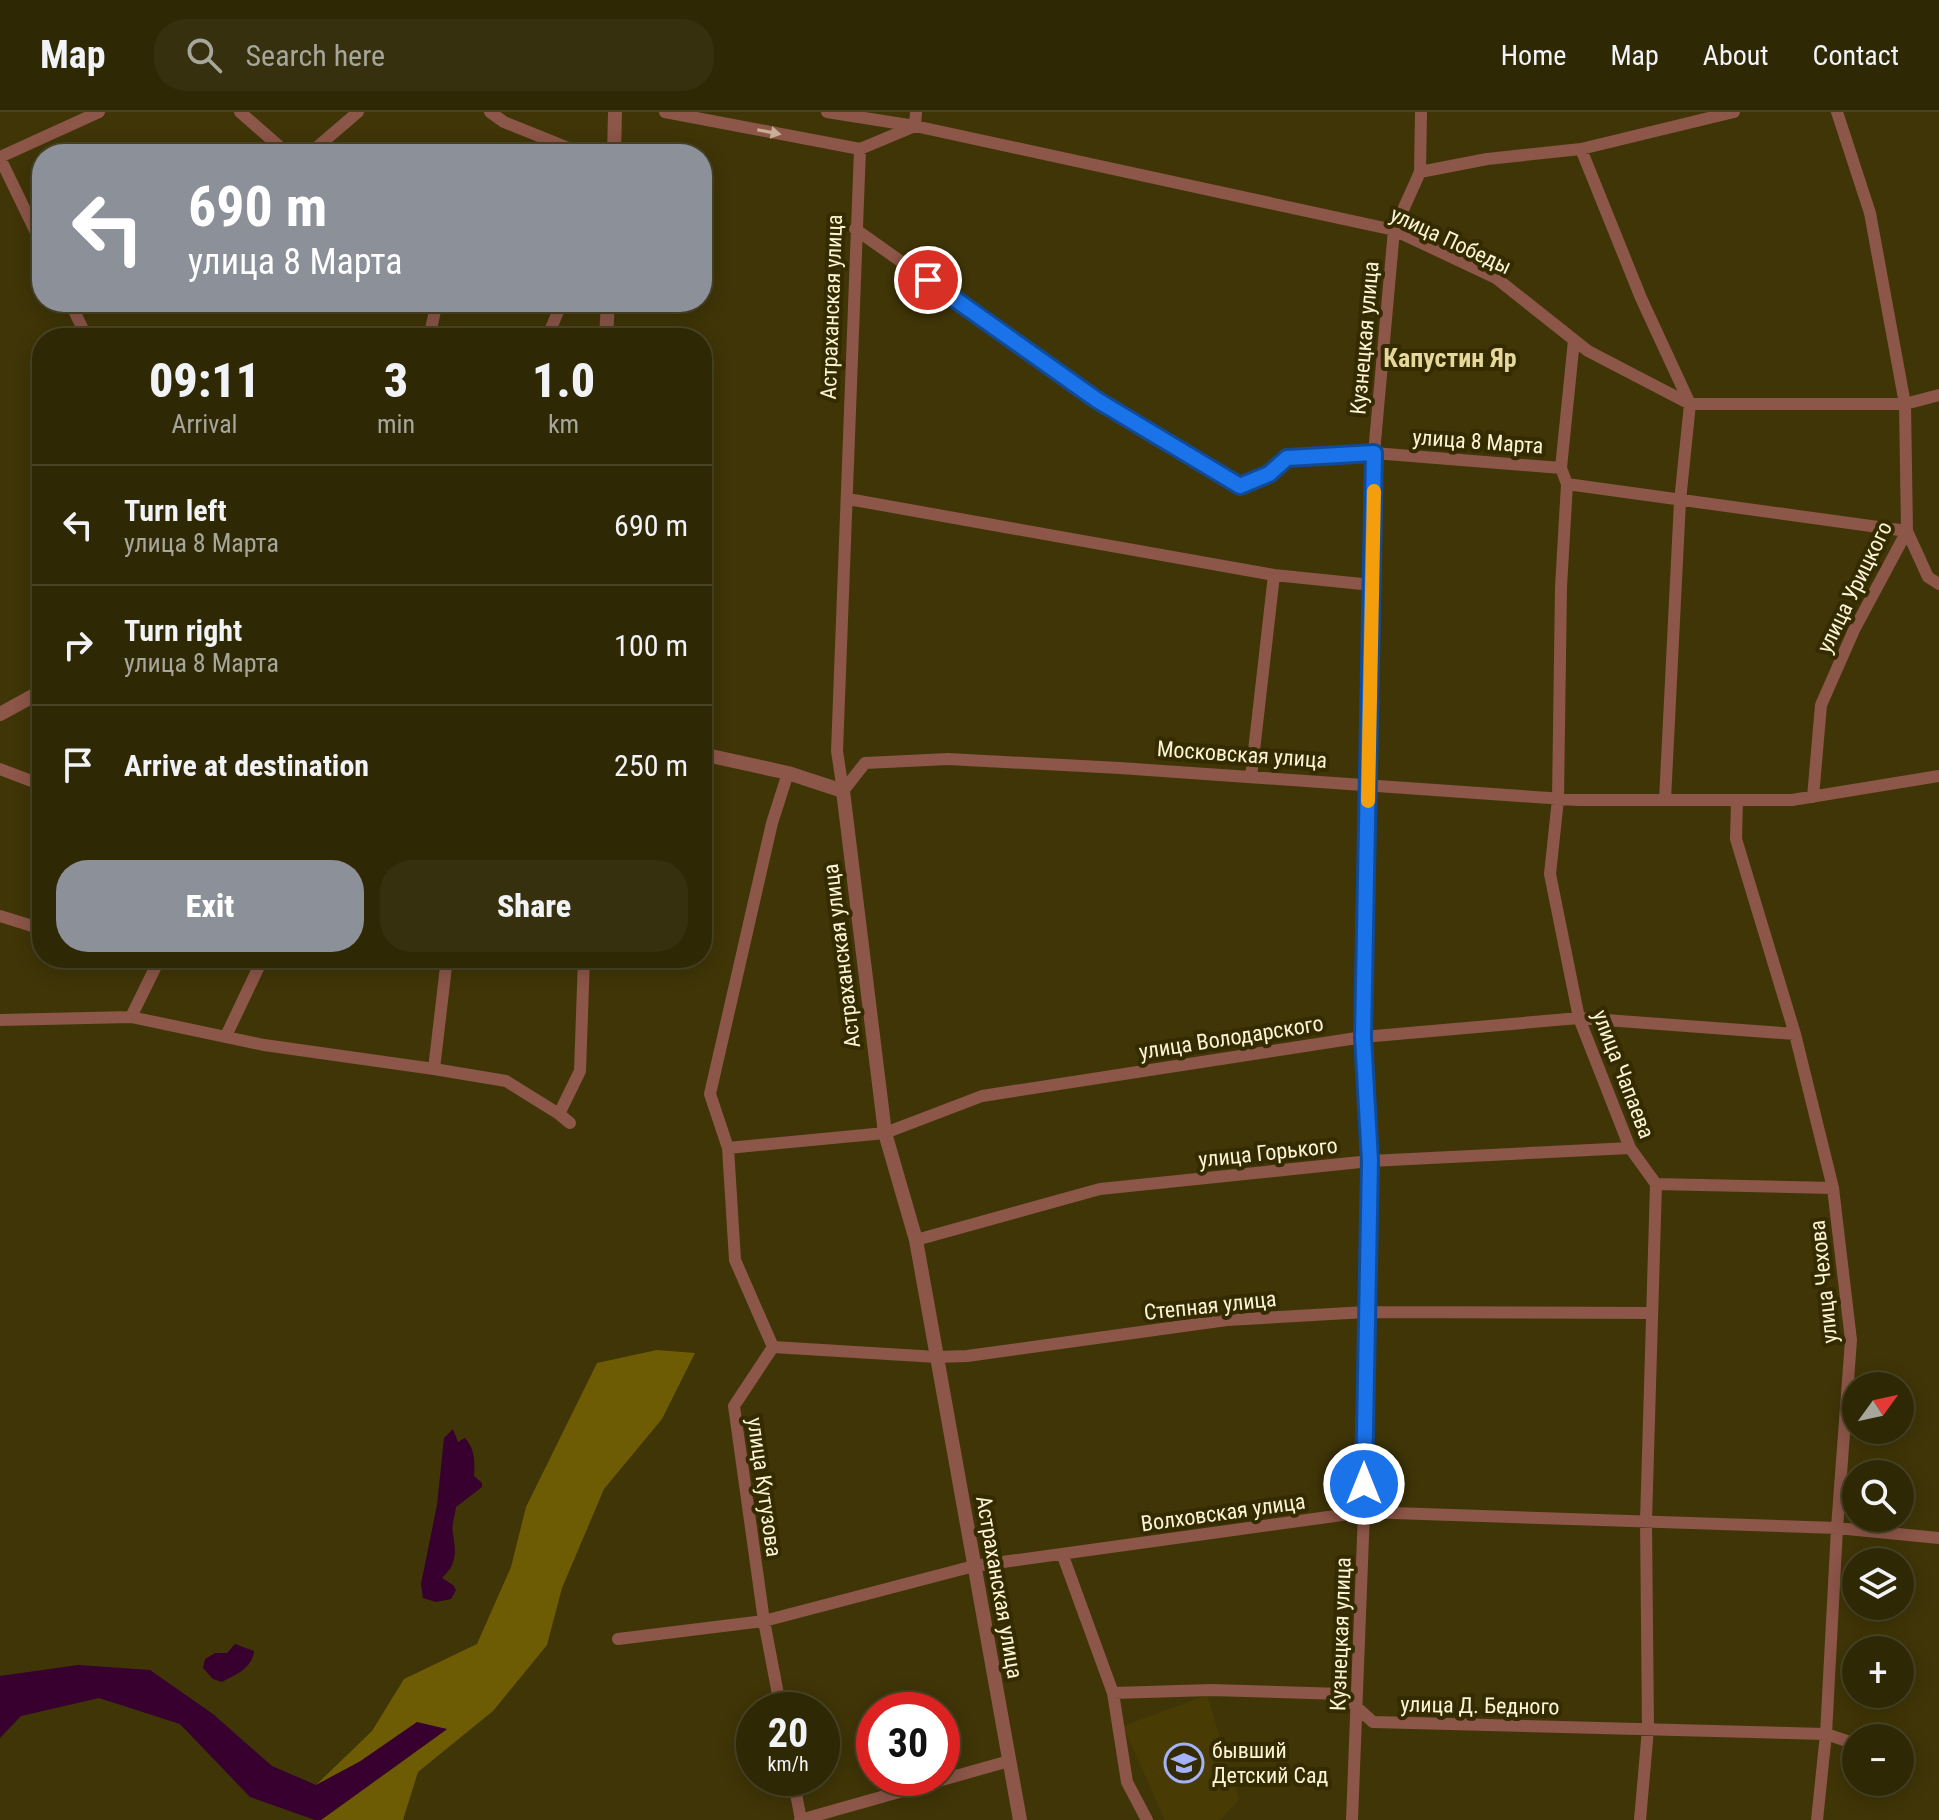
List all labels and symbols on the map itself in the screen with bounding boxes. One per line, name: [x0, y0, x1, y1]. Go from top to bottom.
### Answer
one-way arrow: [757, 126, 782, 138]
street label: улица Победы: [1386, 202, 1515, 279]
street label: Астраханская улица: [816, 214, 847, 400]
pin: [894, 246, 962, 314]
street label: Кузнецкая улица: [1345, 260, 1384, 416]
district label: Капустин Яр: [1383, 343, 1517, 373]
street label: улица 8 Марта: [1412, 424, 1544, 459]
street label: улица Урицкого: [1812, 517, 1897, 657]
street label: Московская улица: [1156, 736, 1328, 773]
street label: Астраханская улица: [818, 863, 865, 1049]
street label: улица Чапаева: [1588, 1006, 1660, 1142]
street label: улица Володарского: [1137, 1011, 1325, 1064]
street label: улица Горького: [1197, 1133, 1339, 1172]
street label: улица Чехова: [1805, 1219, 1842, 1345]
street label: Степная улица: [1143, 1286, 1278, 1325]
north arrow: [1842, 1372, 1914, 1444]
street label: улица Кутузова: [742, 1416, 787, 1558]
position arrow: [1322, 1442, 1406, 1526]
street label: Волховская улица: [1139, 1489, 1307, 1536]
street label: Астраханская улица: [971, 1494, 1028, 1680]
street label: Кузнецкая улица: [1325, 1557, 1356, 1711]
speed limit sign: 30: [856, 1692, 960, 1796]
street label: улица Д. Бедного: [1400, 1692, 1560, 1719]
place label: бывший Детский Сад: [1212, 1738, 1328, 1788]
school or university icon: бывший Детский Сад: [1163, 1742, 1205, 1784]

